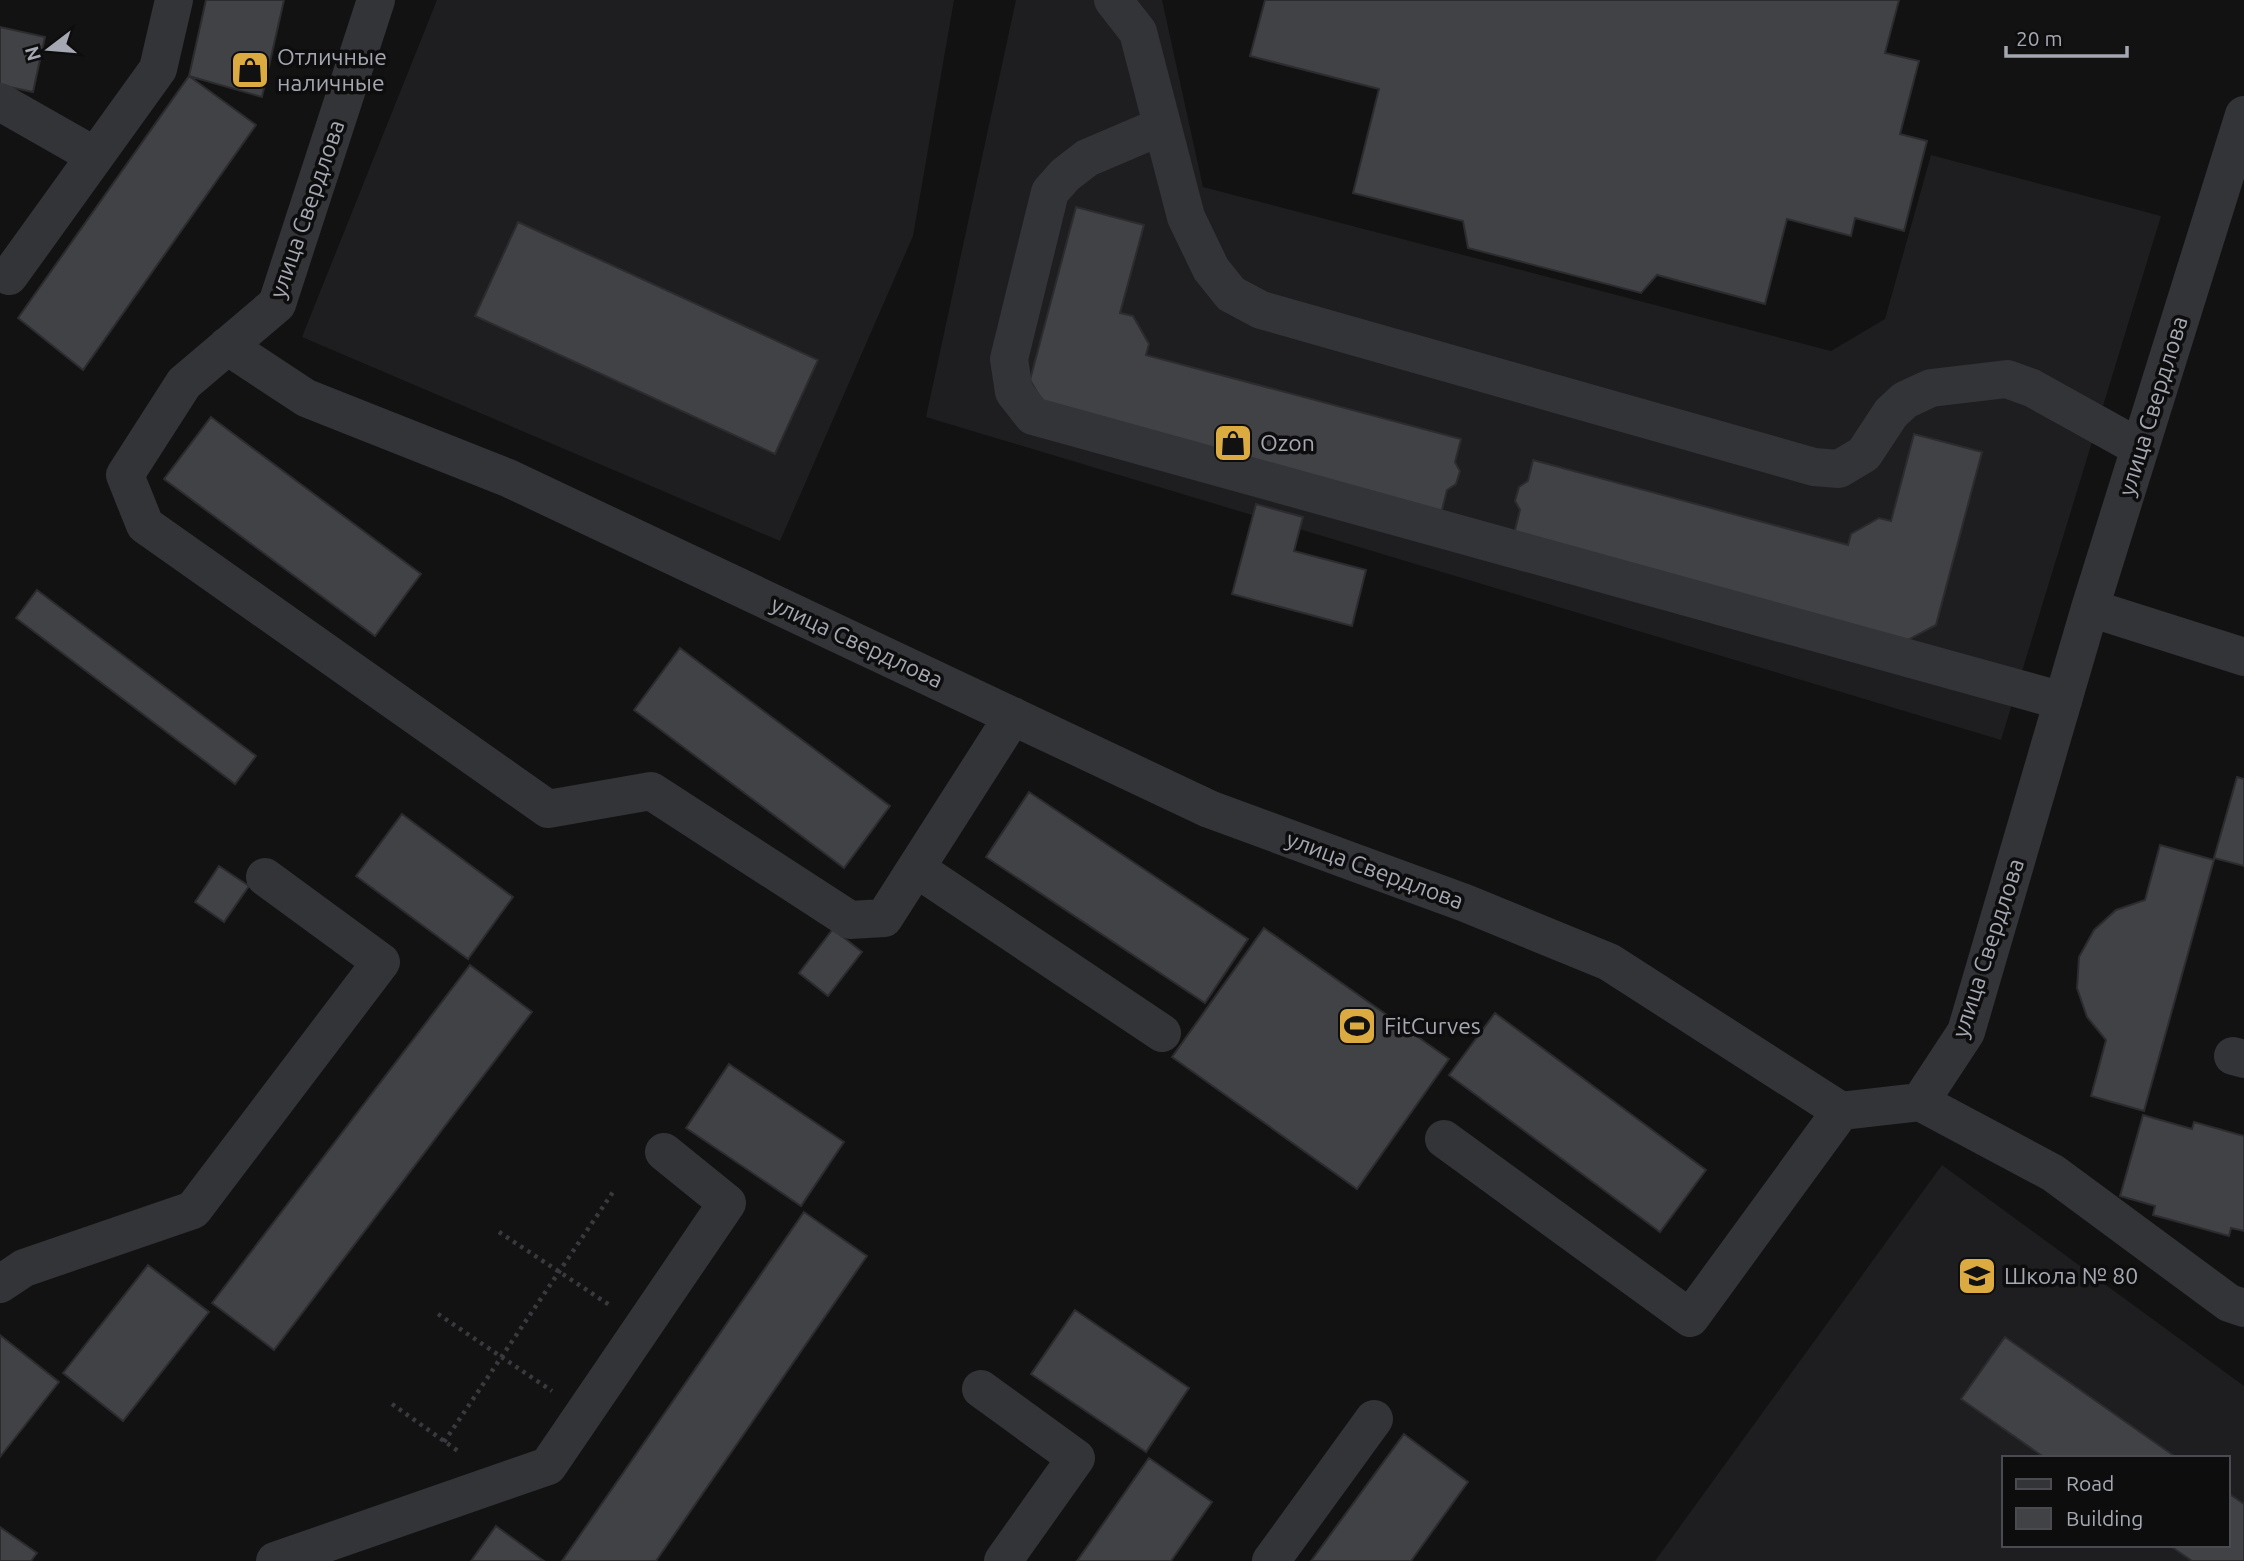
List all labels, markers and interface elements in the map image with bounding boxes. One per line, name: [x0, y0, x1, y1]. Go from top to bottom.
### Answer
north arrow: [14, 14, 84, 84]
scale bar: [2006, 14, 2127, 58]
text: 20 m: [2016, 26, 2063, 50]
text: N: [20, 44, 45, 64]
place label: Отличные наличные: [277, 44, 387, 95]
shop icon: Отличные наличные: [229, 49, 271, 91]
street label: улица Свердлова: [264, 117, 349, 301]
street label: улица Свердлова: [2113, 313, 2192, 499]
shop icon: Ozon: [1212, 422, 1254, 464]
place label: Ozon: [1260, 430, 1315, 455]
street label: улица Свердлова: [767, 591, 947, 692]
street label: улица Свердлова: [1283, 826, 1467, 913]
street label: улица Свердлова: [1947, 855, 2028, 1040]
sports icon: FitCurves: [1336, 1005, 1378, 1047]
place label: FitCurves: [1384, 1013, 1481, 1038]
school or university icon: Школа № 80: [1956, 1255, 1998, 1297]
place label: Школа № 80: [2004, 1263, 2138, 1288]
legend: [2002, 1456, 2230, 1547]
text: Road: [2066, 1471, 2114, 1495]
text: Building: [2066, 1506, 2143, 1530]

